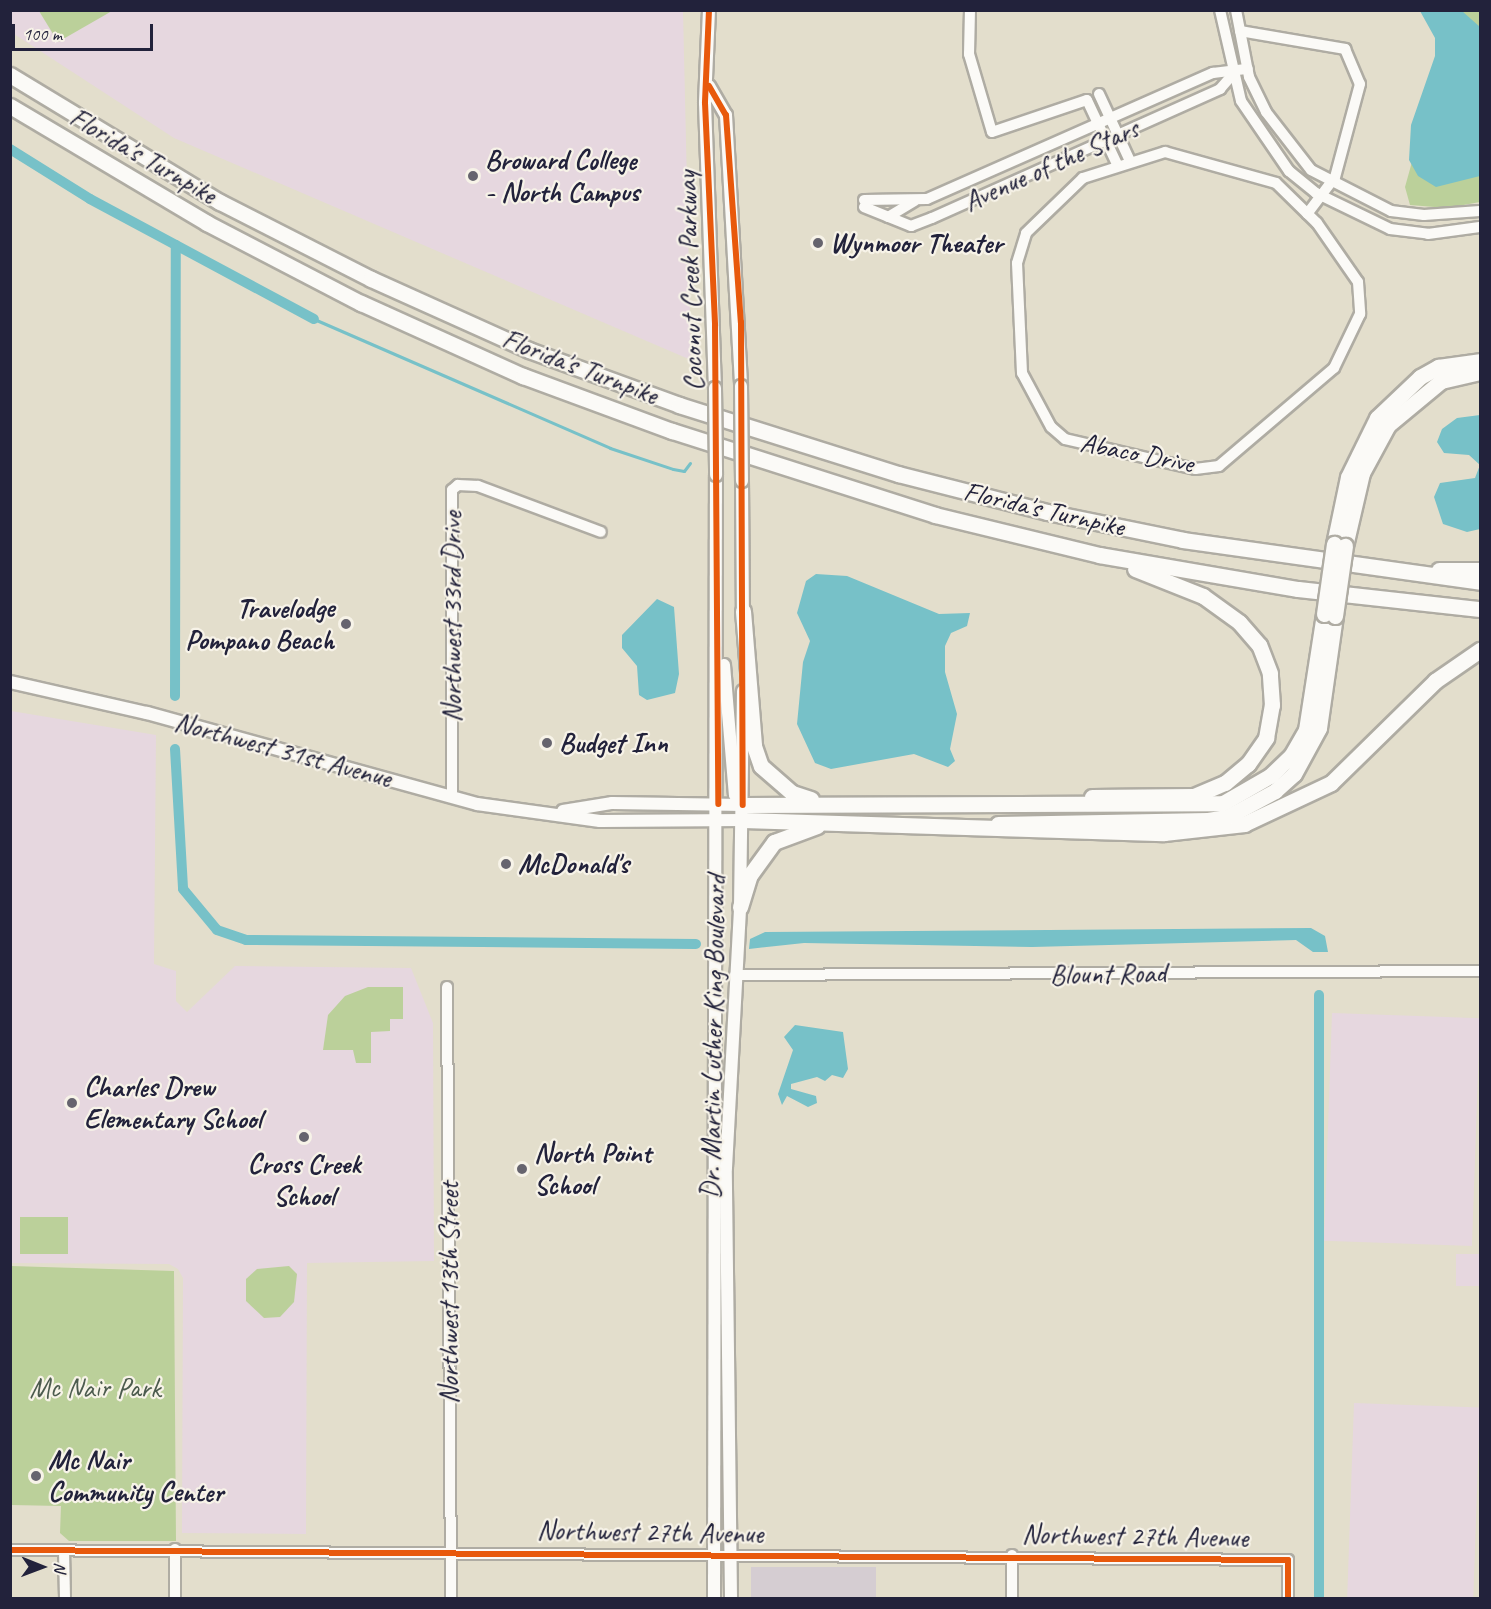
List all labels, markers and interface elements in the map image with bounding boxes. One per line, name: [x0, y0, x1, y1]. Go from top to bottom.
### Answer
scale bar: [15, 12, 156, 50]
text: 100 m: [23, 23, 62, 45]
street label: Florida's Turnpike: [64, 101, 222, 211]
street label: Avenue of the Stars: [958, 111, 1144, 219]
place label: Broward College - North Campus: [485, 143, 640, 209]
marker: Broward College - North Campus: [466, 169, 480, 183]
street label: Coconut Creek Parkway: [669, 170, 711, 392]
place label: Wynmoor Theater: [830, 226, 1002, 260]
marker: Wynmoor Theater: [811, 236, 825, 250]
street label: Florida's Turnpike: [498, 322, 662, 412]
street label: Abaco Drive: [1077, 426, 1197, 480]
street label: Florida's Turnpike: [960, 474, 1128, 544]
street label: Northwest 33rd Drive: [435, 511, 469, 723]
place label: Travelodge Pompano Beach: [185, 591, 334, 657]
marker: Travelodge Pompano Beach: [339, 617, 353, 631]
street label: Northwest 31st Avenue: [171, 705, 395, 795]
place label: Budget Inn: [559, 726, 668, 760]
marker: Budget Inn: [540, 736, 554, 750]
place label: McDonald's: [518, 847, 629, 881]
marker: McDonald's: [499, 857, 513, 871]
street label: Dr. Martin Luther King Boulevard: [693, 875, 733, 1199]
street label: Blount Road: [1050, 956, 1166, 992]
place label: Charles Drew Elementary School: [84, 1070, 262, 1136]
marker: Charles Drew Elementary School: [65, 1096, 79, 1110]
marker: Cross Creek School: [297, 1130, 311, 1144]
place label: North Point School: [534, 1136, 651, 1202]
place label: Cross Creek School: [248, 1147, 360, 1213]
marker: North Point School: [515, 1162, 529, 1176]
street label: Northwest 13th Street: [432, 1182, 466, 1404]
park label: Mc Nair Park: [29, 1371, 161, 1405]
place label: Mc Nair Community Center: [48, 1443, 223, 1509]
marker: Mc Nair Community Center: [29, 1469, 43, 1483]
street label: Northwest 27th Avenue: [537, 1513, 763, 1551]
street label: Northwest 27th Avenue: [1022, 1517, 1248, 1555]
north arrow: [12, 1537, 72, 1597]
text: N: [50, 1562, 70, 1572]

